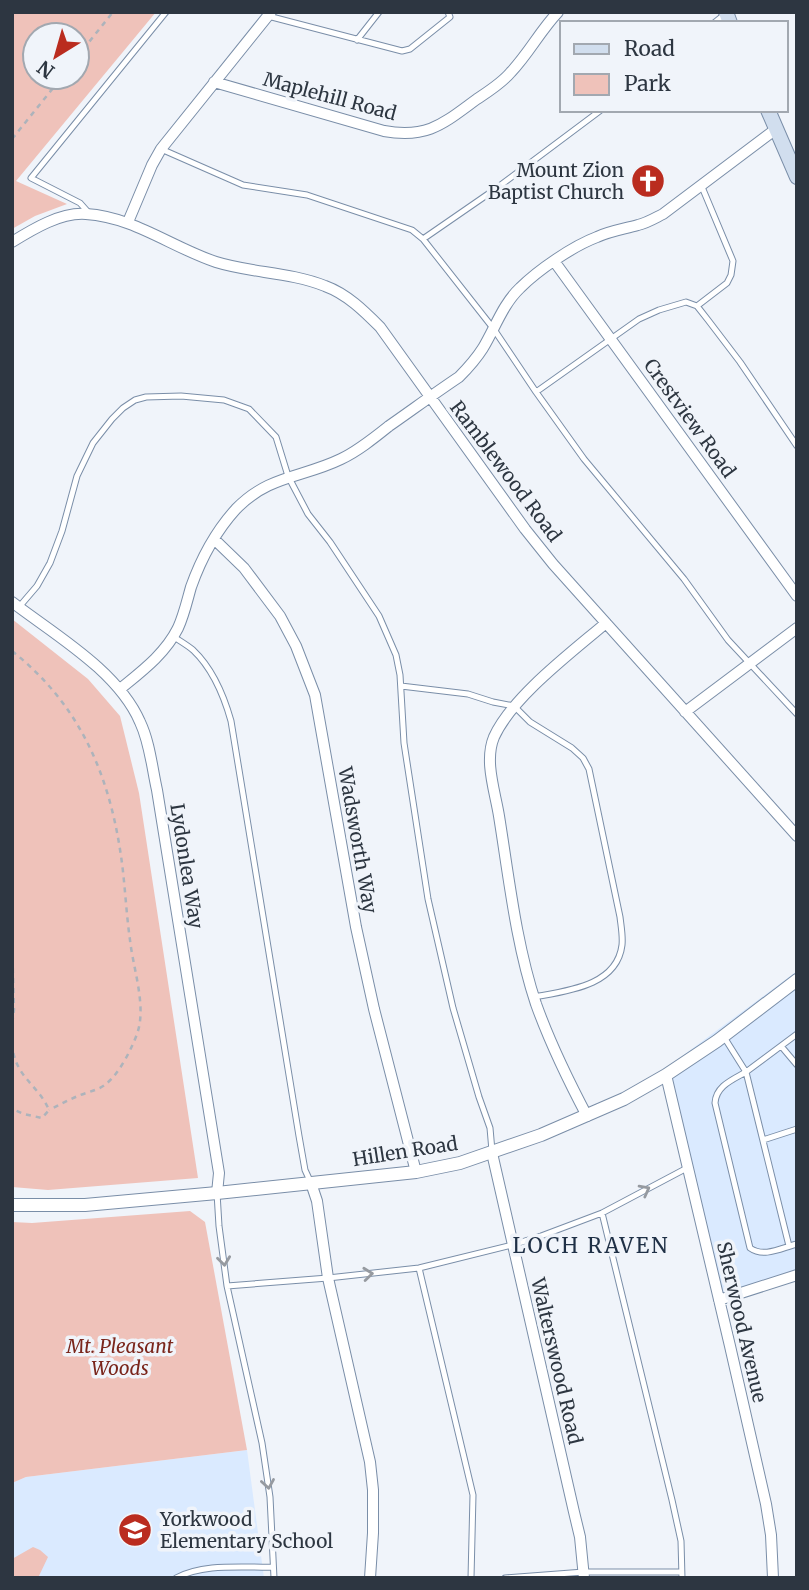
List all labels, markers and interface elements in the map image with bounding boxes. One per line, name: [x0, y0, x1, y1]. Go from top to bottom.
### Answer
north arrow: [21, 21, 91, 91]
legend: [560, 21, 788, 112]
text: Road: [624, 35, 675, 62]
text: N: [33, 55, 59, 84]
street label: Maplehill Road: [261, 67, 399, 125]
text: Park: [624, 70, 671, 97]
place label: Mount Zion Baptist Church: [488, 158, 624, 204]
church icon: Mount Zion Baptist Church: [629, 162, 667, 200]
street label: Crestview Road: [639, 354, 741, 482]
street label: Ramblewood Road: [445, 396, 567, 546]
street label: Wadsworth Way: [333, 764, 383, 915]
street label: Lydonlea Way: [165, 802, 209, 930]
street label: Hillen Road: [351, 1131, 459, 1171]
one-way arrow: [638, 1185, 650, 1198]
district label: LOCH RAVEN: [513, 1232, 669, 1259]
street label: Sherwood Avenue: [712, 1239, 772, 1405]
one-way arrow: [216, 1255, 231, 1267]
one-way arrow: [363, 1266, 374, 1281]
street label: Walterswood Road: [526, 1275, 588, 1446]
park label: Mt. Pleasant Woods: [66, 1334, 174, 1380]
one-way arrow: [260, 1478, 275, 1490]
place label: Yorkwood Elementary School: [159, 1507, 333, 1553]
school or university icon: Yorkwood Elementary School: [116, 1511, 154, 1549]

